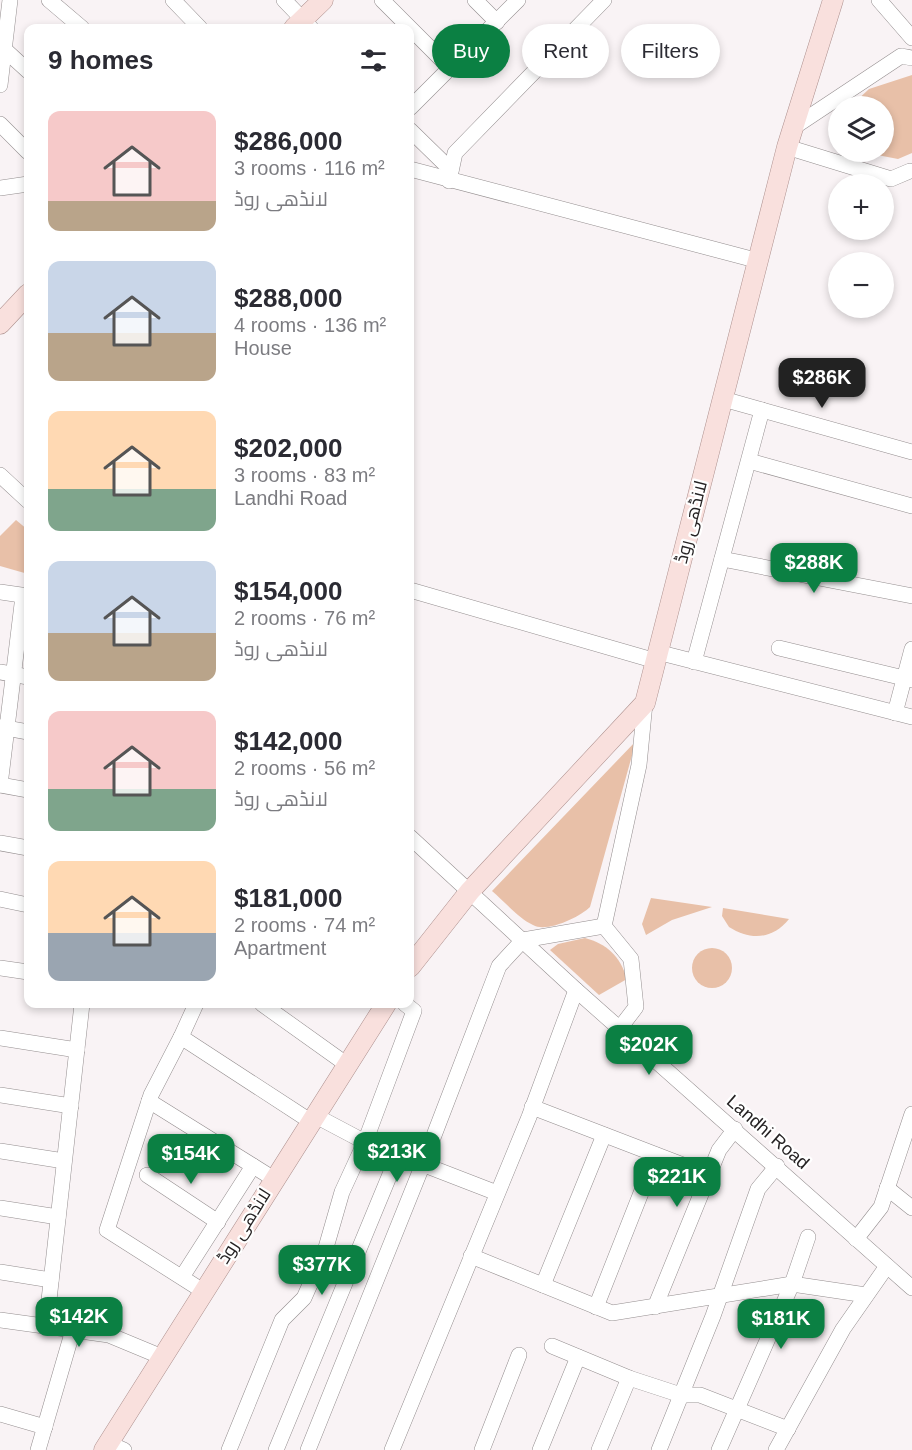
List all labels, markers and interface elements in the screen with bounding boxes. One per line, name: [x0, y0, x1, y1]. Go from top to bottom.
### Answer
chip: Buy: [432, 24, 510, 78]
chip: Rent: [522, 24, 609, 78]
chip: Filters: [621, 24, 720, 78]
icon: filters: [357, 44, 390, 77]
text: 9 homes: [48, 45, 154, 75]
map controls: [828, 96, 894, 318]
button: layers: [828, 96, 894, 162]
text: $286,000: [234, 126, 342, 156]
icon: home: [96, 135, 168, 207]
text: 3 rooms · 116 m²: [234, 157, 385, 179]
button: +: [828, 174, 894, 240]
text: لانڈھی روڈ: [234, 188, 328, 210]
button: −: [828, 252, 894, 318]
text: $288,000: [234, 283, 342, 313]
icon: home: [96, 285, 168, 357]
text: 4 rooms · 136 m²: [234, 314, 386, 336]
text: House: [234, 337, 292, 359]
pin: $286K: [780, 358, 864, 409]
text: $286K: [793, 366, 851, 388]
text: $202,000: [234, 433, 342, 463]
icon: home: [96, 435, 168, 507]
text: 3 rooms · 83 m²: [234, 464, 375, 486]
street label: لانڈھی روڈ: [671, 479, 712, 566]
text: Landhi Road: [234, 487, 347, 509]
pin: $288K: [772, 543, 856, 594]
text: $288K: [785, 551, 843, 573]
text: $154,000: [234, 576, 342, 606]
icon: home: [96, 585, 168, 657]
text: 2 rooms · 76 m²: [234, 607, 375, 629]
text: لانڈھی روڈ: [234, 638, 328, 660]
text: $142,000: [234, 726, 342, 756]
icon: home: [96, 735, 168, 807]
text: 2 rooms · 56 m²: [234, 757, 375, 779]
text: لانڈھی روڈ: [234, 788, 328, 810]
text: $181,000: [234, 883, 342, 913]
icon: home: [96, 885, 168, 957]
text: 2 rooms · 74 m²: [234, 914, 375, 936]
text: Apartment: [234, 937, 326, 959]
pin: $202K: [607, 1025, 691, 1076]
text: $202K: [620, 1033, 678, 1055]
street label: Landhi Road: [723, 1091, 813, 1173]
pin: $213K: [355, 1132, 439, 1183]
pin: $154K: [149, 1134, 233, 1185]
text: $213K: [368, 1140, 426, 1162]
text: $154K: [162, 1142, 220, 1164]
pin: $221K: [635, 1157, 719, 1208]
text: $221K: [648, 1165, 706, 1187]
street label: لانڈھی روڈ: [213, 1185, 276, 1268]
pin: $377K: [280, 1245, 364, 1296]
text: $377K: [293, 1253, 351, 1275]
pin: $142K: [37, 1297, 121, 1348]
pin: $181K: [739, 1299, 823, 1350]
text: $142K: [50, 1305, 108, 1327]
text: $181K: [752, 1307, 810, 1329]

